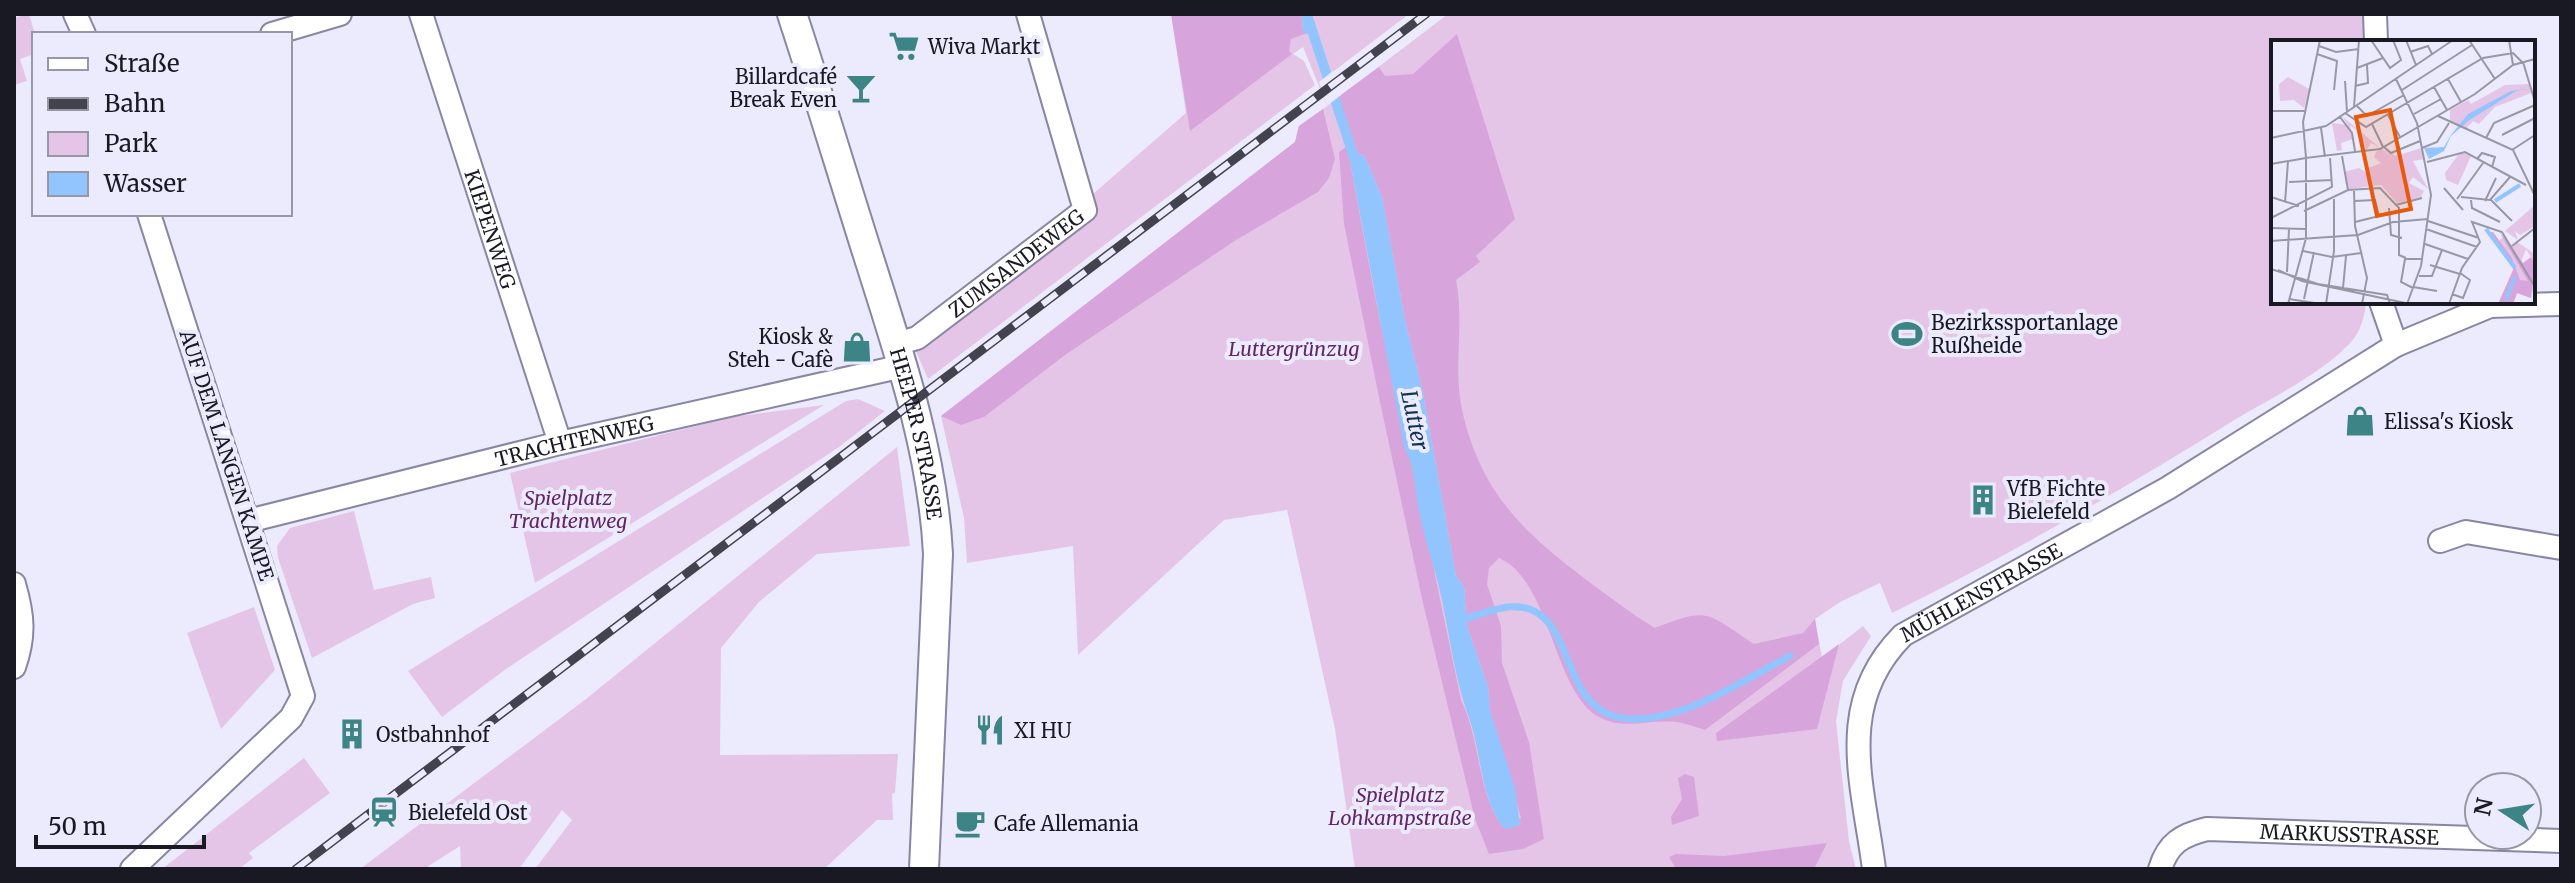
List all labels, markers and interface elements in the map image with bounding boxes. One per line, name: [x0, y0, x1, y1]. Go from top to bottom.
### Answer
supermarket icon: Wiva Markt: [887, 29, 921, 63]
legend: [32, 32, 292, 216]
place label: Wiva Markt: [927, 34, 1040, 59]
inset map: [2271, 40, 2535, 304]
text: Straße: [104, 48, 179, 79]
place label: Billardcafé Break Even: [730, 64, 837, 112]
bar icon: Billardcafé Break Even: [844, 71, 878, 105]
text: Bahn: [104, 88, 165, 119]
text: Park: [104, 128, 158, 159]
street label: KIEPENWEG: [460, 166, 522, 292]
text: Wasser: [103, 168, 187, 199]
street label: ZUMSANDEWEG: [943, 203, 1089, 322]
place label: Bezirkssportanlage Rußheide: [1931, 310, 2118, 358]
sports icon: Bezirkssportanlage Rußheide: [1890, 317, 1924, 351]
place label: Kiosk & Steh - Cafè: [727, 324, 833, 372]
street label: AUF DEM LANGEN KAMPE: [174, 325, 280, 584]
shop icon: Kiosk & Steh - Cafè: [840, 330, 874, 364]
park label: Luttergrünzug: [1229, 336, 1359, 361]
street label: HEEPER STRASSE: [885, 344, 948, 521]
water label: Lutter: [1395, 387, 1435, 454]
shop icon: Elissa's Kiosk: [2343, 404, 2377, 438]
place label: Elissa's Kiosk: [2384, 409, 2514, 434]
street label: TRACHTENWEG: [492, 410, 656, 471]
place label: VfB Fichte Bielefeld: [2006, 476, 2105, 524]
building icon: VfB Fichte Bielefeld: [1966, 483, 2000, 517]
park label: Spielplatz Trachtenweg: [509, 485, 627, 533]
street label: MÜHLENSTRASSE: [1896, 537, 2066, 647]
restaurant icon: XI HU: [973, 713, 1007, 747]
building icon: Ostbahnhof: [335, 717, 369, 751]
place label: XI HU: [1014, 718, 1072, 743]
place label: Ostbahnhof: [376, 722, 491, 747]
north arrow: [2463, 771, 2543, 851]
park label: Spielplatz Lohkampstraße: [1328, 782, 1472, 830]
station icon: Bielefeld Ost: [367, 795, 401, 829]
text: N: [2468, 795, 2499, 818]
scale bar: [36, 799, 204, 849]
place label: Bielefeld Ost: [408, 800, 528, 825]
cafe icon: Cafe Allemania: [953, 806, 987, 840]
text: 50 m: [48, 811, 107, 842]
place label: Cafe Allemania: [994, 811, 1139, 836]
street label: MARKUSSTRASSE: [2259, 818, 2440, 849]

